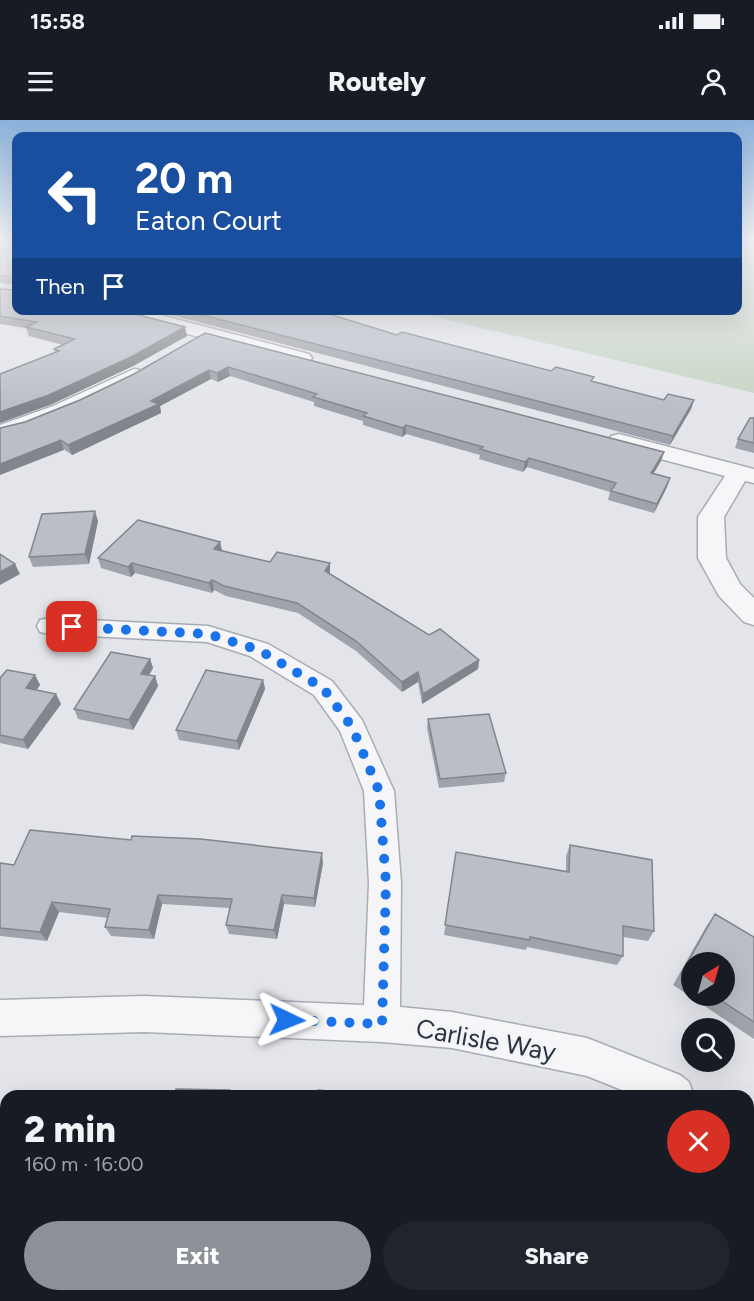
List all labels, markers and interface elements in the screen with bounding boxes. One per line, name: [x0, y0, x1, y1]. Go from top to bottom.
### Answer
text: 15:58: [30, 8, 85, 35]
icon: menu: [24, 65, 57, 98]
text: Routely: [328, 65, 426, 98]
icon: person: [697, 65, 730, 98]
text: 20 m: [135, 153, 233, 204]
icon: left: [36, 156, 114, 234]
text: Eaton Court: [135, 204, 282, 237]
icon: arrive: [97, 270, 130, 303]
text: Then: [36, 273, 85, 300]
pin: [46, 601, 97, 652]
icon: arrive: [55, 610, 88, 643]
north arrow: [681, 952, 735, 1006]
map controls: [681, 952, 735, 1072]
position arrow: [255, 988, 319, 1052]
street label: Carlisle Way: [413, 1012, 559, 1068]
button: search: [681, 1018, 735, 1072]
text: 2 min: [24, 1108, 116, 1151]
button: close: [667, 1110, 730, 1173]
text: 160 m · 16:00: [24, 1152, 144, 1176]
button: Exit: [24, 1221, 371, 1290]
button: Share: [383, 1221, 730, 1290]

